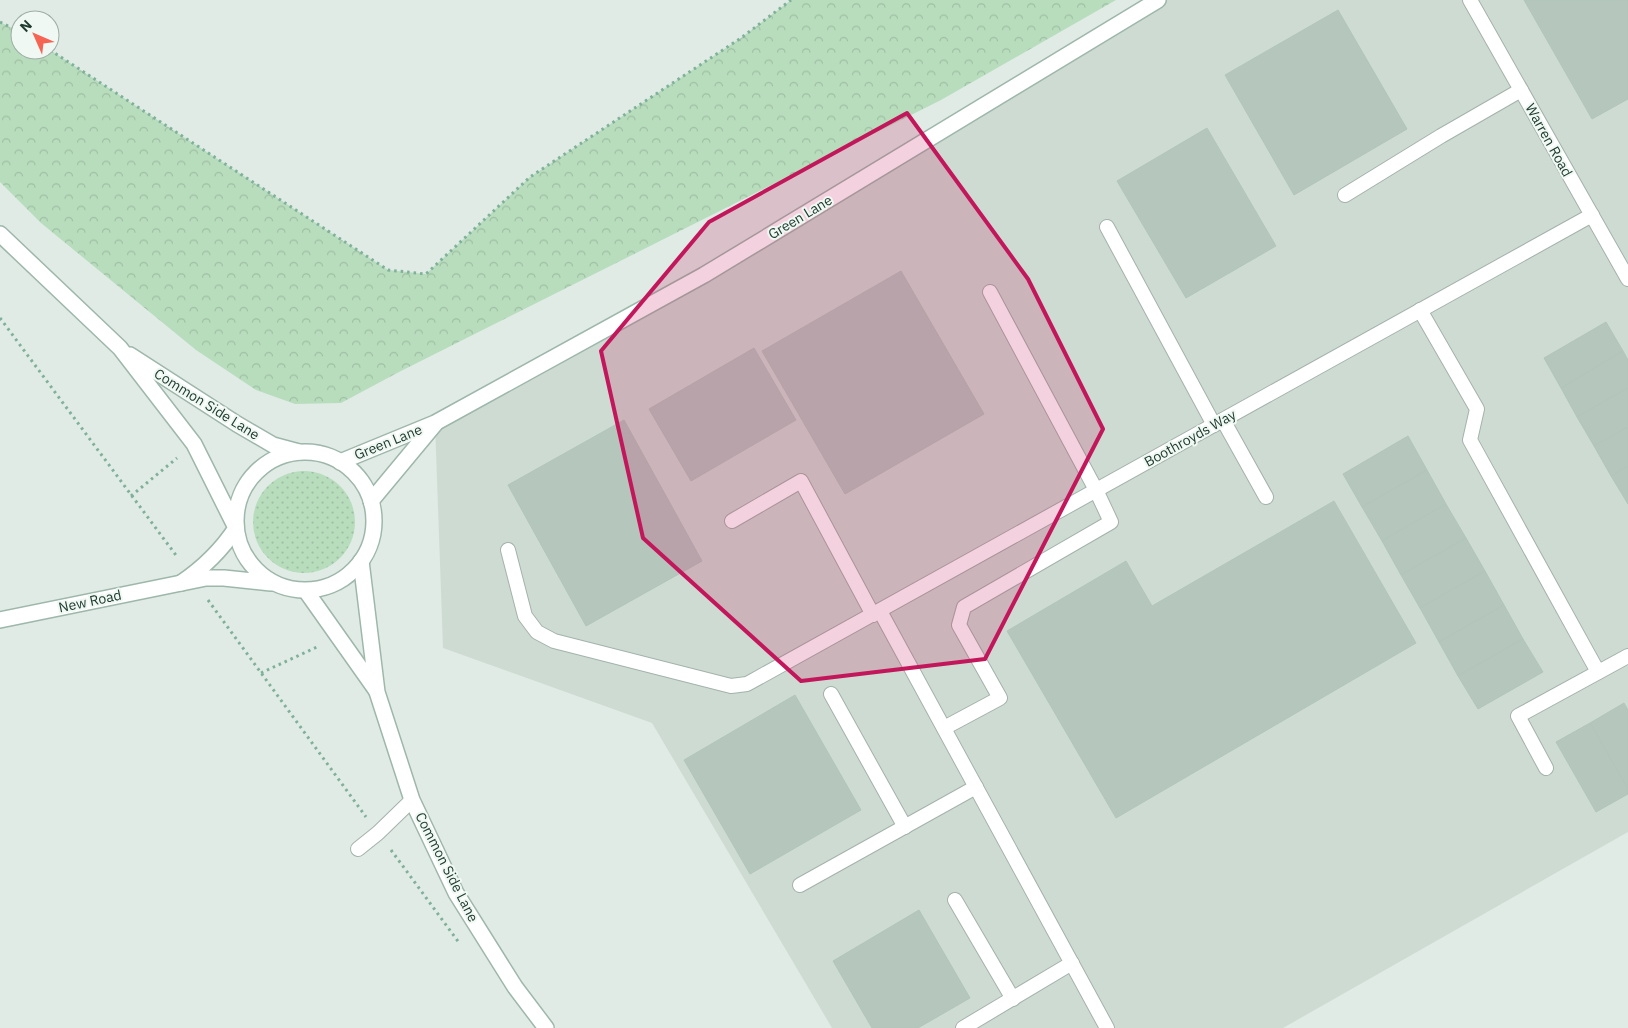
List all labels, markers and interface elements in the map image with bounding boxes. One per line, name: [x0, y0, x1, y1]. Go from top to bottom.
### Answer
north arrow: [10, 10, 60, 60]
text: N: [16, 16, 36, 36]
street label: Warren Road: [1521, 100, 1577, 180]
street label: Green Lane: [765, 191, 836, 243]
street label: Common Side Lane: [151, 364, 263, 444]
street label: Boothroyds Way: [1141, 405, 1239, 471]
street label: Green Lane: [351, 420, 425, 464]
street label: New Road: [57, 586, 123, 616]
street label: Common Side Lane: [412, 809, 483, 925]

